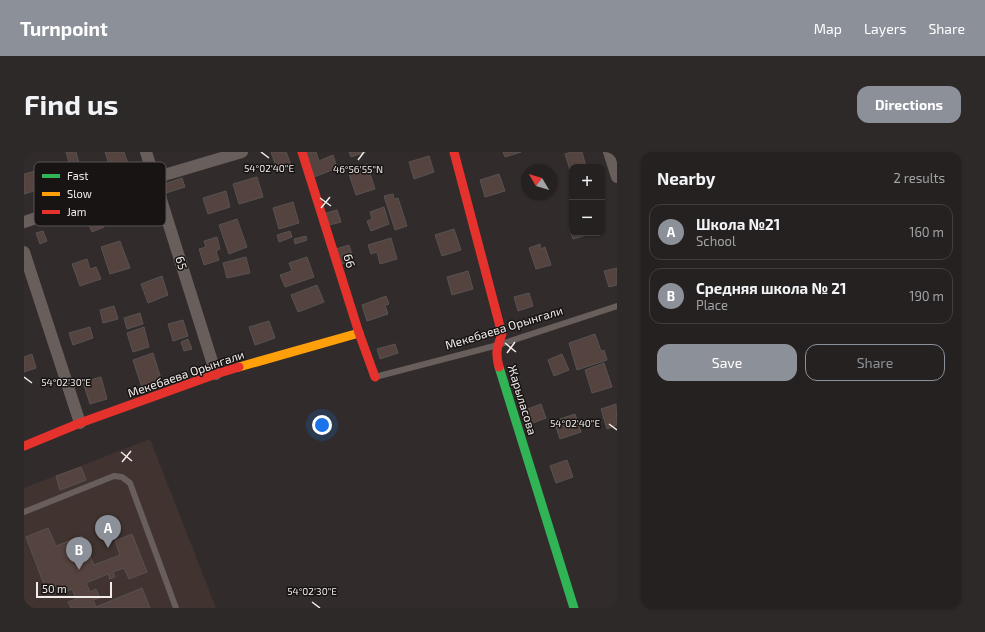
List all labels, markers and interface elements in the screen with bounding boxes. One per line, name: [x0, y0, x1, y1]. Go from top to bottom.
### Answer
text: Turnpoint: [20, 17, 108, 40]
text: Map: [814, 20, 842, 37]
text: Layers: [864, 20, 906, 37]
text: Share: [928, 20, 965, 37]
button: Directions: [857, 86, 961, 123]
text: Find us: [24, 87, 118, 121]
legend: [34, 162, 166, 226]
text: 54°02'40"E: [244, 162, 294, 174]
text: 46°56'55"N: [333, 163, 383, 175]
north arrow: [521, 164, 557, 200]
map controls: [569, 164, 605, 236]
button: +: [569, 164, 605, 200]
text: Nearby: [657, 168, 715, 188]
text: Fast: [67, 169, 89, 182]
text: 2 results: [893, 170, 945, 186]
text: Slow: [67, 187, 92, 200]
button: −: [569, 200, 605, 236]
text: Jam: [67, 205, 86, 218]
text: Школа №21: [696, 215, 780, 233]
text: A: [667, 224, 675, 240]
text: 160 m: [909, 224, 944, 240]
text: School: [696, 233, 736, 249]
street label: 66: [341, 252, 359, 269]
street label: 65: [173, 254, 191, 271]
text: Средняя школа № 21: [696, 279, 846, 297]
text: B: [667, 288, 675, 304]
text: 190 m: [909, 288, 944, 304]
text: Place: [696, 297, 728, 313]
street label: Мекебаева Орынгали: [443, 302, 564, 352]
button: Save: [657, 344, 797, 381]
button: Share: [805, 344, 945, 381]
street label: Мекебаева Орынгали: [126, 347, 246, 400]
street label: Жарыласова: [506, 363, 540, 436]
text: 54°02'30"E: [41, 376, 91, 388]
your location: [312, 415, 332, 435]
text: 54°02'40"E: [550, 417, 600, 429]
pin: A: [95, 515, 121, 548]
pin: B: [66, 537, 92, 570]
scale bar: [36, 580, 112, 599]
text: 50 m: [42, 582, 67, 595]
text: 54°02'30"E: [287, 585, 337, 597]

